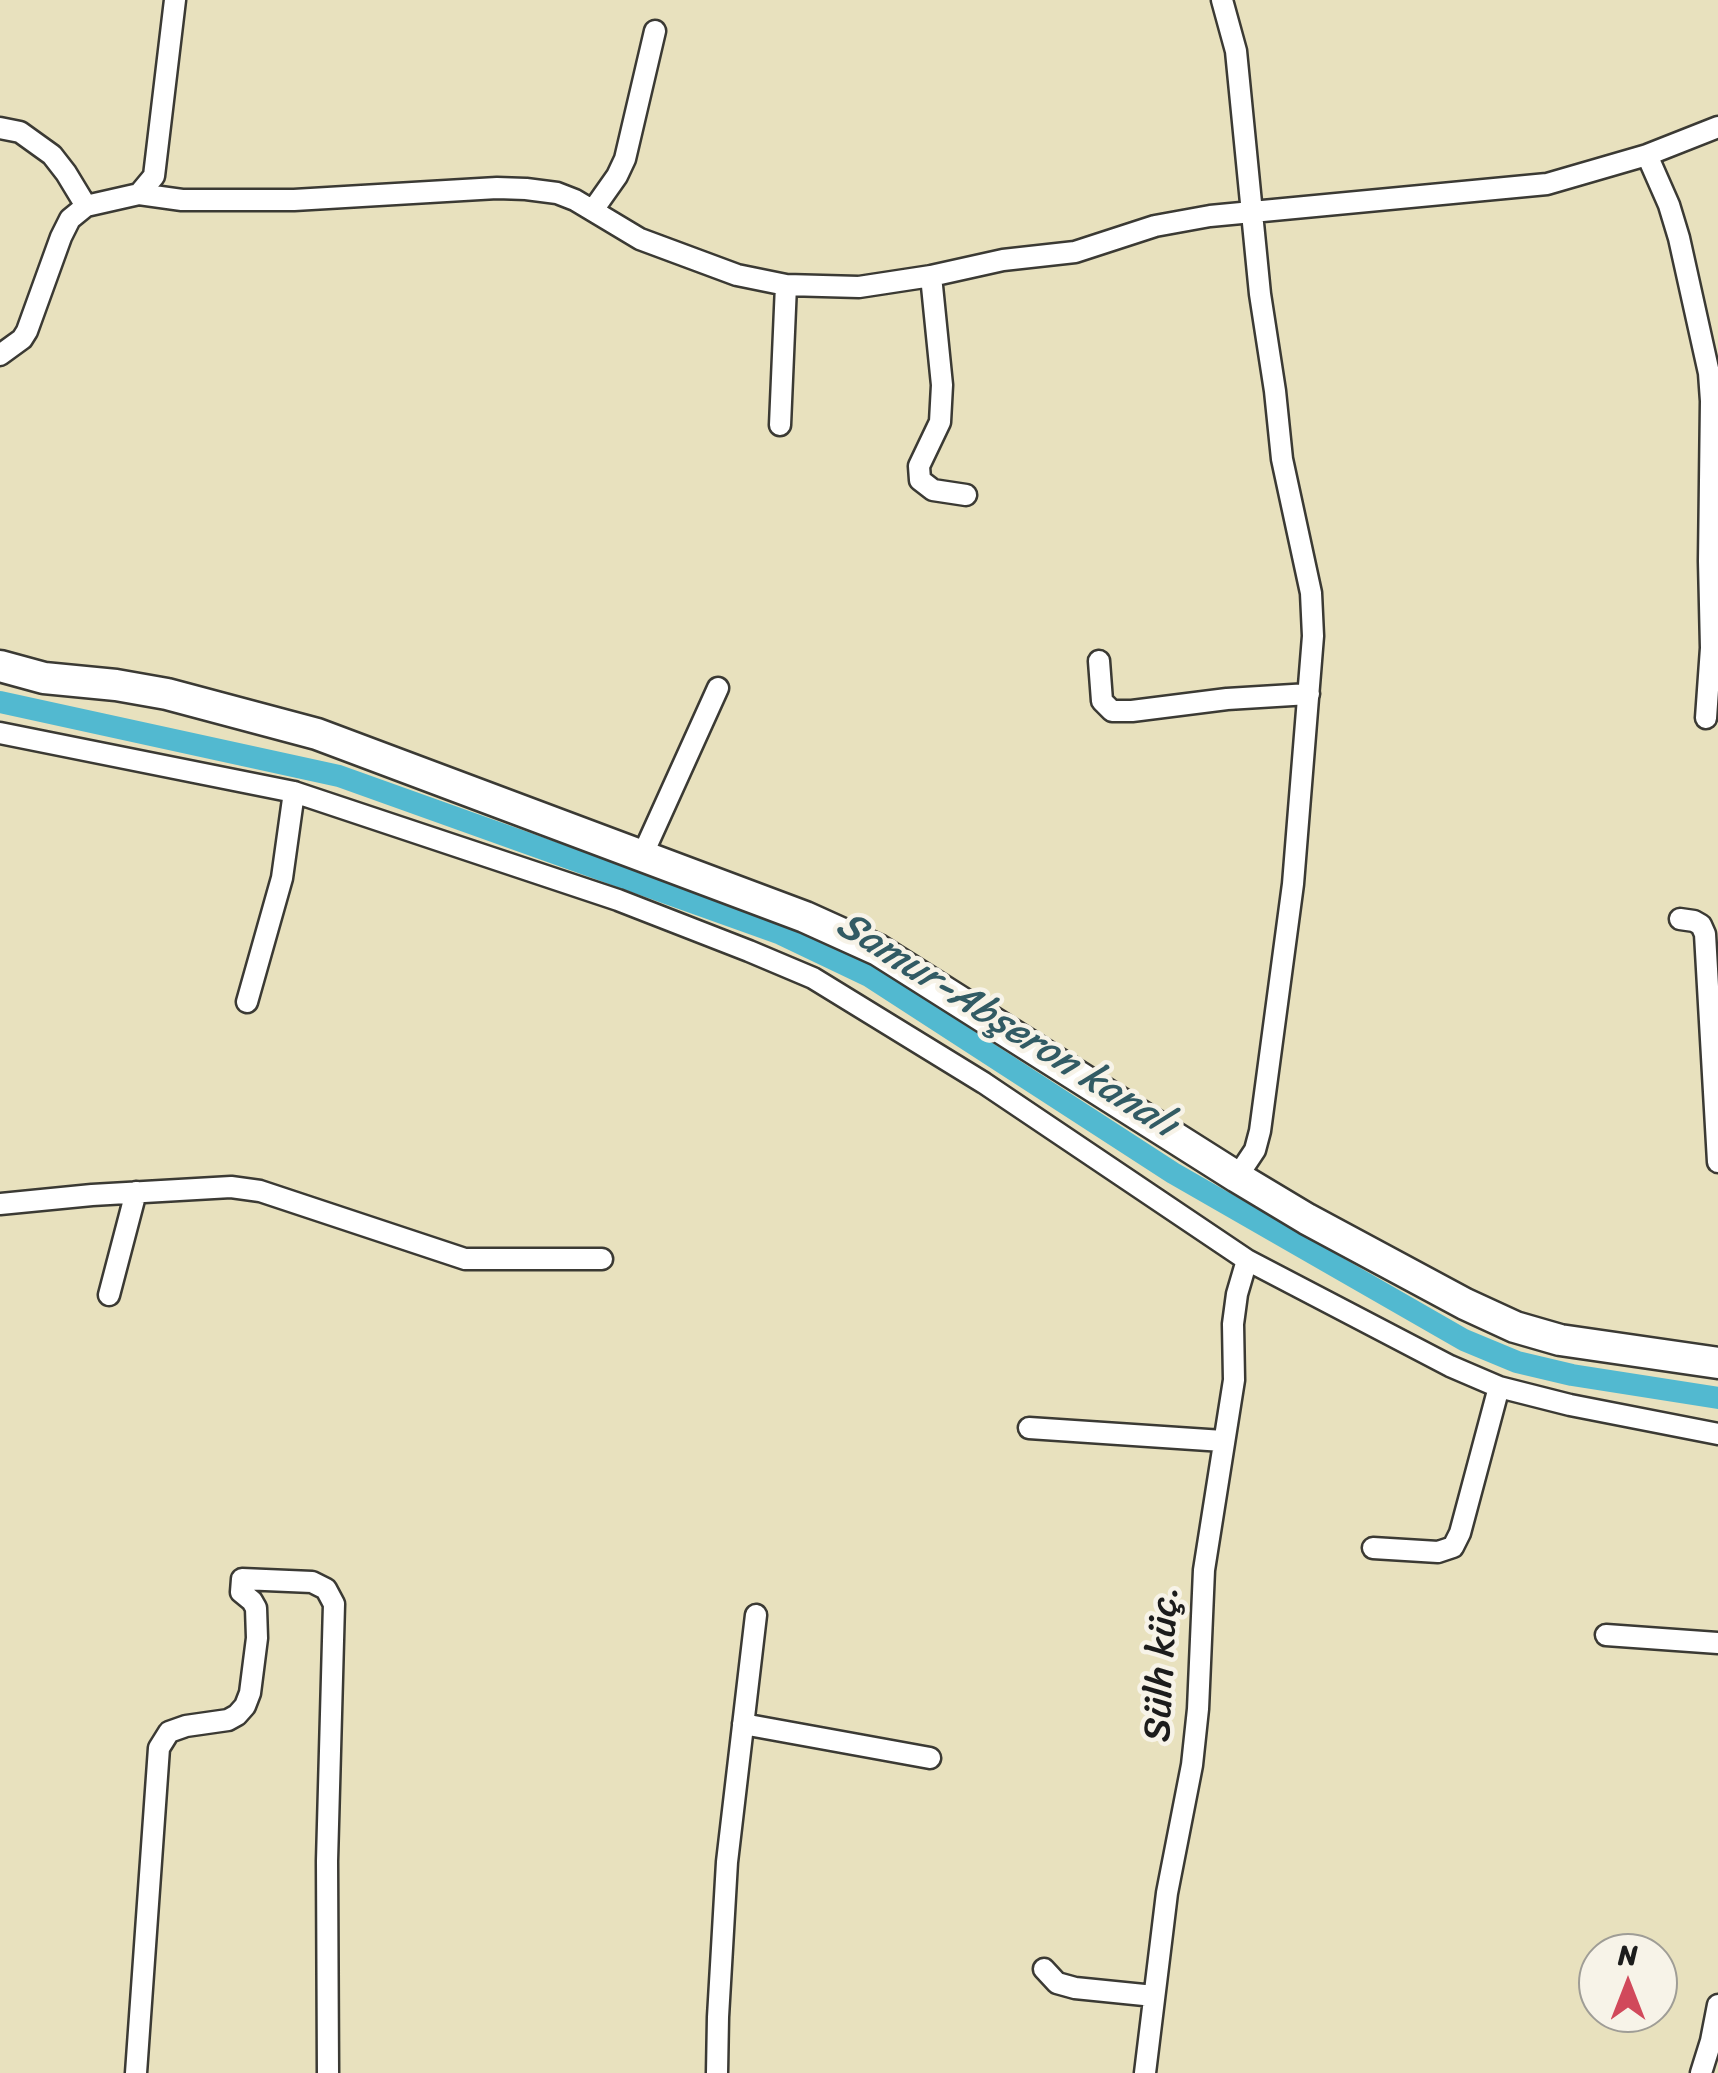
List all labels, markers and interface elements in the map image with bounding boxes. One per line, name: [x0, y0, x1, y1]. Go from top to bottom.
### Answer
water label: Samur-Abşeron kanalı: [827, 902, 1185, 1150]
street label: Sülh küç.: [1136, 1585, 1190, 1743]
text: N: [1618, 1930, 1638, 1979]
north arrow: [1578, 1933, 1678, 2033]

